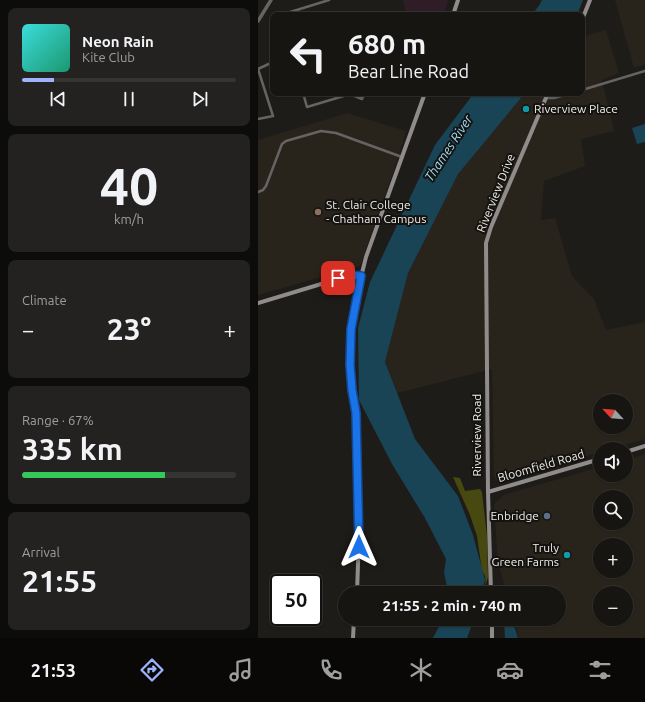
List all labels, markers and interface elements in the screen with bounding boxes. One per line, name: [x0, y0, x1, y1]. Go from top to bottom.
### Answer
icon: left: [282, 28, 334, 80]
text: 680 m: [348, 28, 426, 59]
text: Neon Rain: [82, 33, 154, 50]
text: Kite Club: [82, 50, 135, 64]
text: Bear Line Road: [348, 61, 469, 81]
icon: previous: [47, 88, 69, 110]
icon: pause: [118, 88, 140, 110]
icon: next: [189, 88, 211, 110]
place label: Riverview Place: [534, 102, 618, 115]
marker: Riverview Place: [521, 104, 531, 114]
water label: Thames River: [421, 111, 475, 184]
street label: Riverview Drive: [474, 152, 517, 234]
text: 40: [100, 157, 158, 215]
place label: St. Clair College - Chatham Campus: [326, 198, 426, 225]
marker: St. Clair College - Chatham Campus: [313, 207, 323, 217]
text: km/h: [114, 212, 144, 226]
pin: [321, 261, 355, 295]
icon: arrive: [327, 267, 349, 289]
text: Climate: [22, 293, 67, 307]
text: 23°: [107, 312, 151, 346]
text: −: [22, 317, 34, 342]
text: +: [224, 317, 236, 342]
street label: Riverview Road: [470, 394, 483, 476]
north arrow: [593, 394, 633, 434]
map controls: [593, 394, 633, 626]
text: Range · 67%: [22, 413, 94, 427]
text: 335 km: [22, 432, 123, 466]
button: sound: [593, 442, 633, 482]
street label: Bloomfield Road: [496, 447, 586, 484]
button: search: [593, 490, 633, 530]
place label: Enbridge: [490, 509, 539, 522]
marker: Enbridge: [542, 511, 552, 521]
position arrow: [338, 526, 380, 568]
button: +: [593, 538, 633, 578]
place label: Truly Green Farms: [492, 541, 559, 568]
text: Arrival: [22, 545, 60, 559]
marker: Truly Green Farms: [562, 550, 572, 560]
text: 21:55: [22, 564, 97, 598]
speed limit sign: 50: [270, 574, 322, 626]
button: −: [593, 586, 633, 626]
text: 21:55 · 2 min · 740 m: [383, 597, 521, 614]
icon: directions: [138, 656, 166, 684]
icon: music: [227, 656, 255, 684]
icon: phone: [317, 656, 345, 684]
icon: climate: [407, 656, 435, 684]
icon: car: [496, 656, 524, 684]
icon: filters: [586, 656, 614, 684]
text: 21:53: [31, 660, 76, 680]

